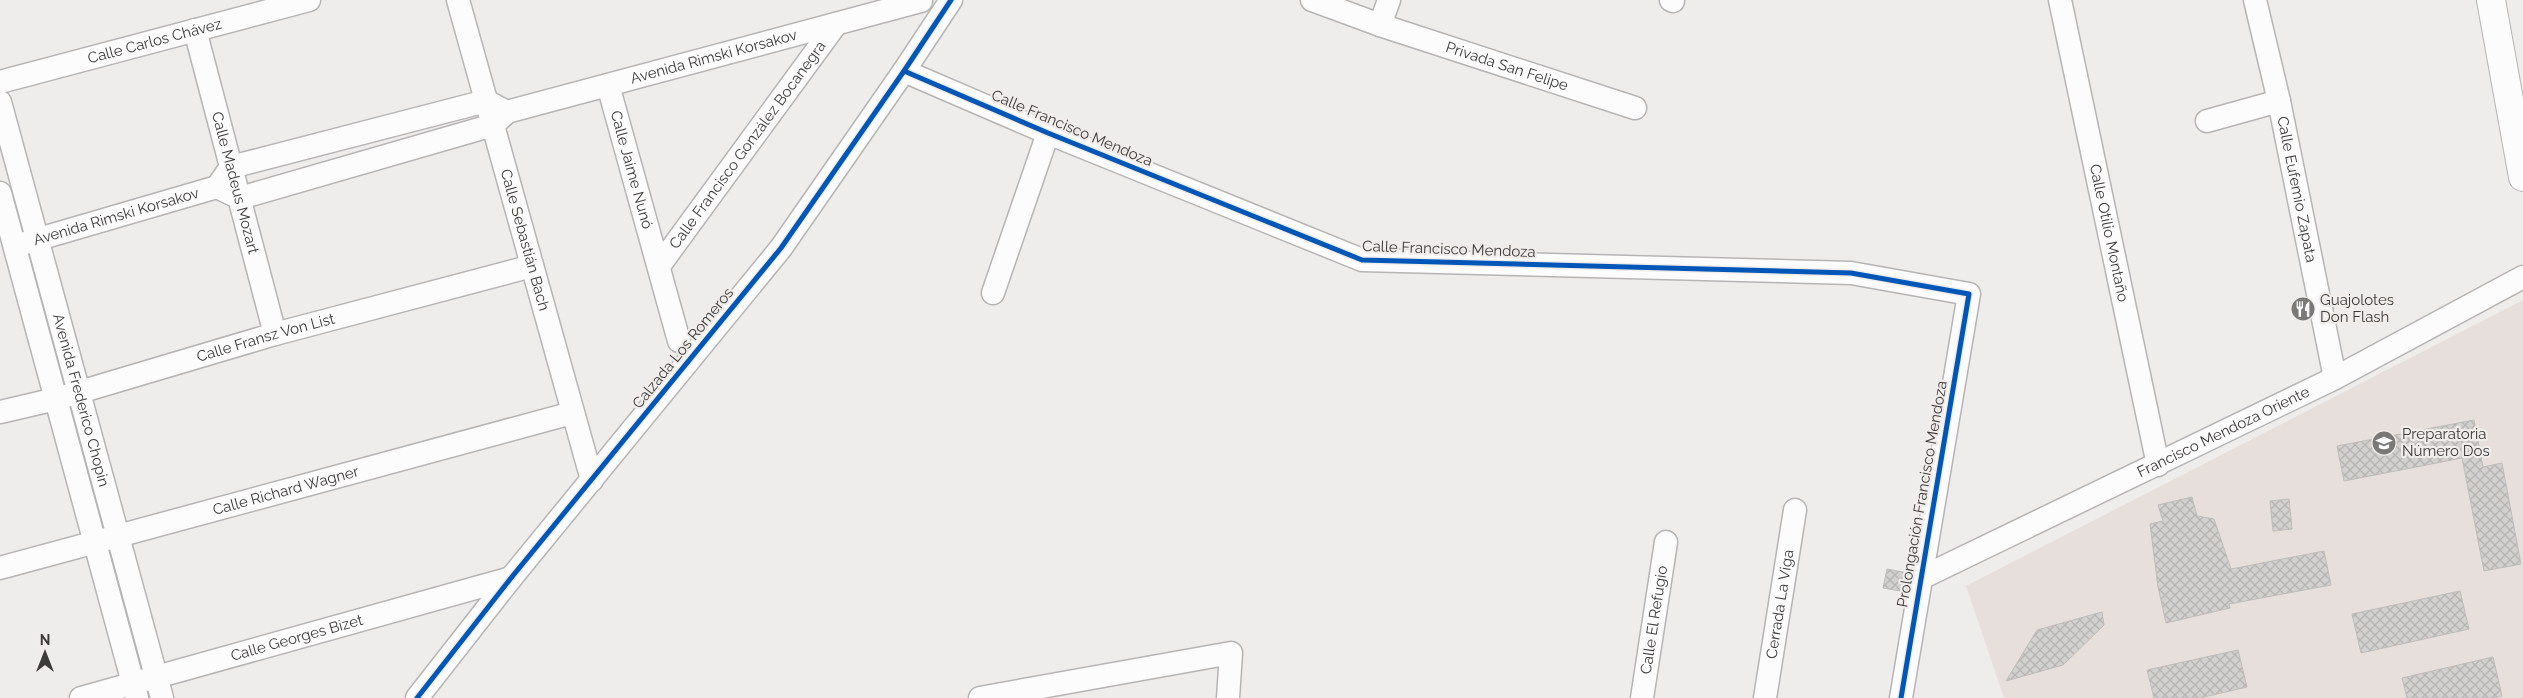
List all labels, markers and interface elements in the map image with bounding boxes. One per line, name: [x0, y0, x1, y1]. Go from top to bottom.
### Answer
street label: Calle Carlos Chávez: [86, 15, 224, 67]
street label: Avenida Rimski Korsakov: [628, 26, 799, 87]
street label: Calle Francisco González Bocanegra: [666, 37, 830, 252]
street label: Privada San Felipe: [1443, 38, 1571, 95]
street label: Calle Francisco Mendoza: [989, 86, 1155, 170]
street label: Calle Jaime Nunó: [607, 109, 657, 231]
street label: Calle Madeus Mozart: [208, 110, 263, 256]
street label: Calle Eufemio Zapata: [2273, 115, 2320, 264]
street label: Calle Otilio Montaño: [2086, 162, 2132, 304]
street label: Calle Sebastián Bach: [497, 167, 553, 313]
street label: Avenida Rimski Korsakov: [31, 184, 201, 249]
street label: Calle Francisco Mendoza: [1362, 237, 1536, 261]
street label: Calzada Los Romeros: [629, 284, 737, 412]
place label: Guajolotes Don Flash: [2320, 291, 2394, 326]
restaurant icon: Guajolotes Don Flash: [2290, 296, 2316, 322]
street label: Calle Fransz Von List: [195, 310, 337, 366]
street label: Avenida Frederico Chopin: [49, 312, 113, 489]
street label: Prolongación Francisco Mendoza: [1893, 379, 1951, 609]
street label: Francisco Mendoza Oriente: [2134, 383, 2313, 481]
place label: Preparatoria Número Dos: [2402, 425, 2490, 460]
school or university icon: Preparatoria Número Dos: [2371, 430, 2397, 456]
street label: Calle Richard Wagner: [211, 462, 361, 519]
street label: Cerrada La Viga: [1762, 548, 1798, 660]
street label: Calle El Refugio: [1637, 564, 1671, 675]
street label: Calle Georges Bizet: [229, 611, 365, 665]
north arrow: [20, 628, 70, 678]
text: N: [40, 632, 50, 648]

